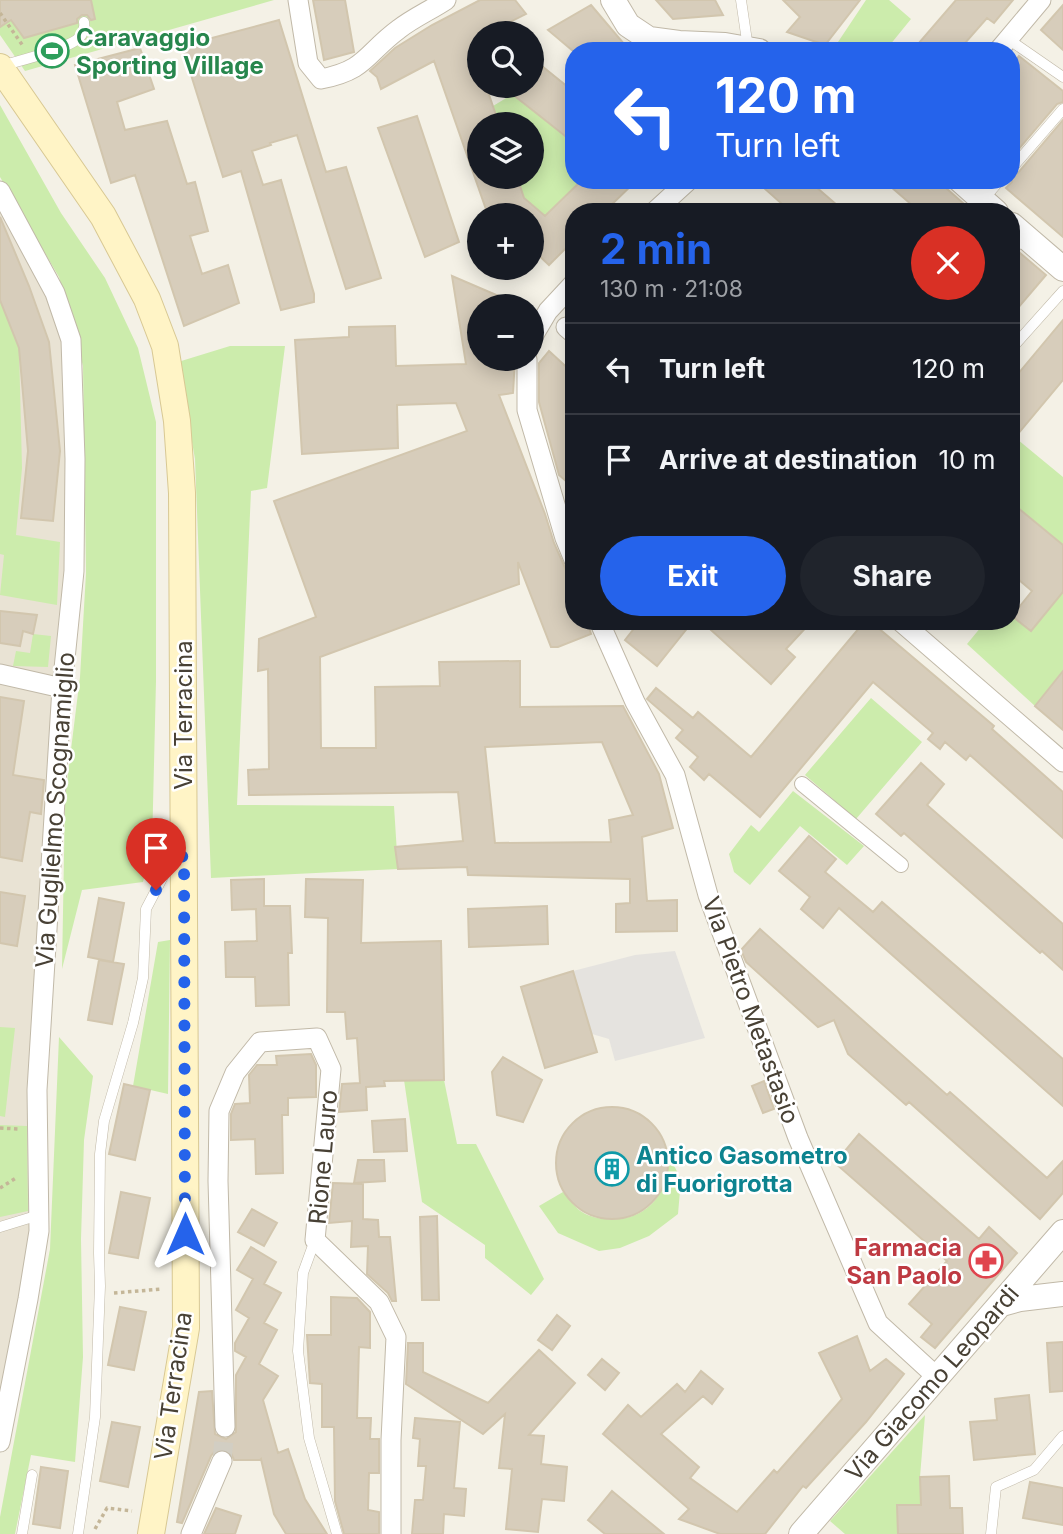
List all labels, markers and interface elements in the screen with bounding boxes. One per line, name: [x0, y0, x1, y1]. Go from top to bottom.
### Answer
map controls: [467, 21, 544, 371]
button: search: [467, 21, 544, 98]
place label: Caravaggio Sporting Village: [76, 23, 264, 80]
sports icon: Caravaggio Sporting Village: [33, 32, 71, 70]
text: 120 m: [715, 66, 856, 125]
icon: left: [600, 70, 691, 161]
button: layers: [467, 112, 544, 189]
text: Turn left: [715, 126, 840, 165]
button: +: [467, 203, 544, 280]
text: 2 min: [600, 223, 712, 274]
button: close: [911, 226, 985, 300]
text: 130 m · 21:08: [600, 275, 743, 303]
button: −: [467, 294, 544, 371]
icon: left: [600, 350, 638, 388]
text: Turn left: [659, 353, 765, 384]
text: 120 m: [912, 353, 985, 384]
icon: arrive: [600, 441, 638, 479]
text: Arrive at destination: [659, 444, 918, 475]
text: 10 m: [939, 444, 996, 475]
button: Exit: [600, 536, 786, 616]
button: Share: [800, 536, 985, 616]
street label: Via Terracina: [169, 640, 198, 790]
street label: Via Guglielmo Scognamiglio: [29, 651, 81, 969]
pin: [126, 818, 186, 890]
icon: arrive: [137, 829, 175, 867]
street label: Via Pietro Metastasio: [696, 893, 806, 1127]
street label: Rione Lauro: [303, 1089, 343, 1225]
place label: Antico Gasometro di Fuorigrotta: [636, 1141, 848, 1198]
building icon: Antico Gasometro di Fuorigrotta: [593, 1150, 631, 1188]
position arrow: [148, 1197, 222, 1271]
place label: Farmacia San Paolo: [847, 1233, 962, 1290]
pharmacy icon: Farmacia San Paolo: [967, 1242, 1005, 1280]
street label: Via Giacomo Leopardi: [839, 1279, 1025, 1487]
street label: Via Terracina: [148, 1310, 198, 1462]

